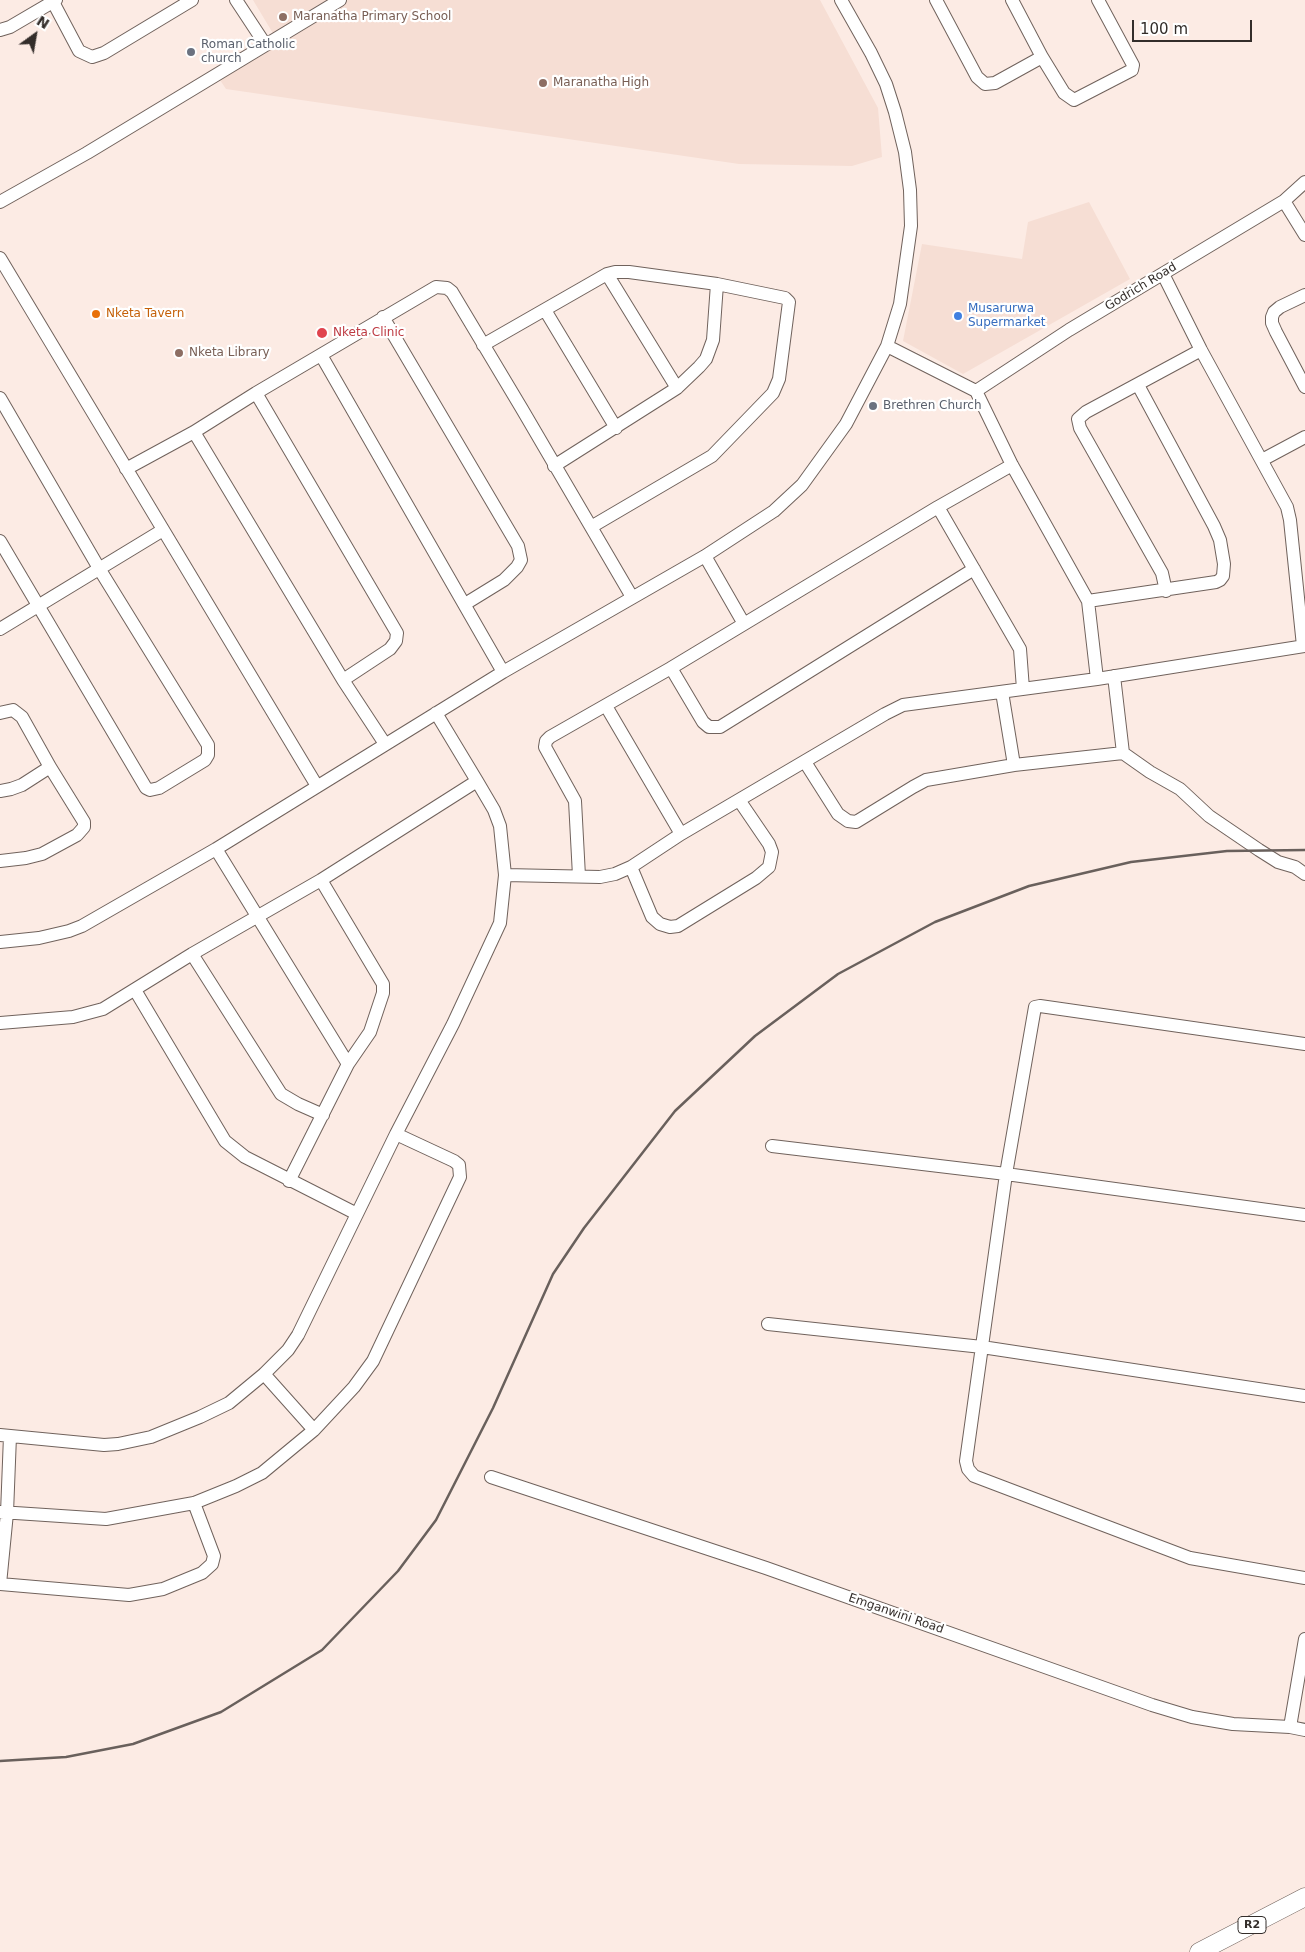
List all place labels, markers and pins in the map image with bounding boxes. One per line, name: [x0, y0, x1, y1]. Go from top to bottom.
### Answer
place label: Maranatha Primary School: [293, 10, 451, 24]
marker: Maranatha Primary School: [277, 11, 289, 23]
place label: Roman Catholic church: [201, 38, 295, 66]
marker: Roman Catholic church: [185, 46, 197, 58]
place label: Maranatha High: [553, 76, 649, 90]
marker: Maranatha High: [537, 77, 549, 89]
place label: Musarurwa Supermarket: [968, 302, 1046, 330]
place label: Nketa Tavern: [106, 307, 184, 321]
marker: Nketa Tavern: [90, 308, 102, 320]
marker: Musarurwa Supermarket: [952, 310, 964, 322]
marker: Nketa Clinic: [315, 326, 329, 340]
place label: Nketa Clinic: [333, 326, 404, 340]
place label: Nketa Library: [189, 346, 270, 360]
marker: Nketa Library: [173, 347, 185, 359]
place label: Brethren Church: [883, 399, 982, 413]
marker: Brethren Church: [867, 400, 879, 412]

